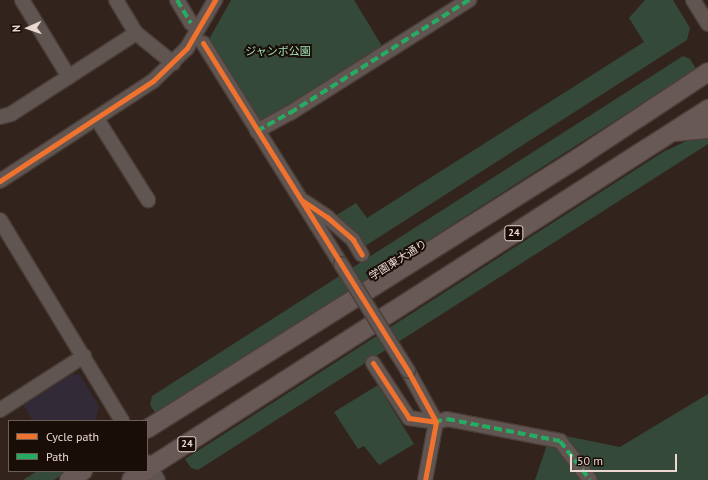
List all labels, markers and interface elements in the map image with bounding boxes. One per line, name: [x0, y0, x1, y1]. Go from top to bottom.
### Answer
north arrow: [8, 8, 48, 48]
text: N: [9, 25, 23, 32]
park label: ジャンボ公園: [245, 44, 311, 58]
road number: 24: [504, 225, 524, 241]
street label: 学園東大通り: [367, 237, 429, 283]
legend: [8, 420, 148, 472]
text: Cycle path: [46, 429, 99, 444]
road number: 24: [177, 436, 197, 452]
scale bar: [572, 446, 679, 472]
text: Path: [46, 449, 69, 464]
text: 50 m: [577, 453, 603, 468]

